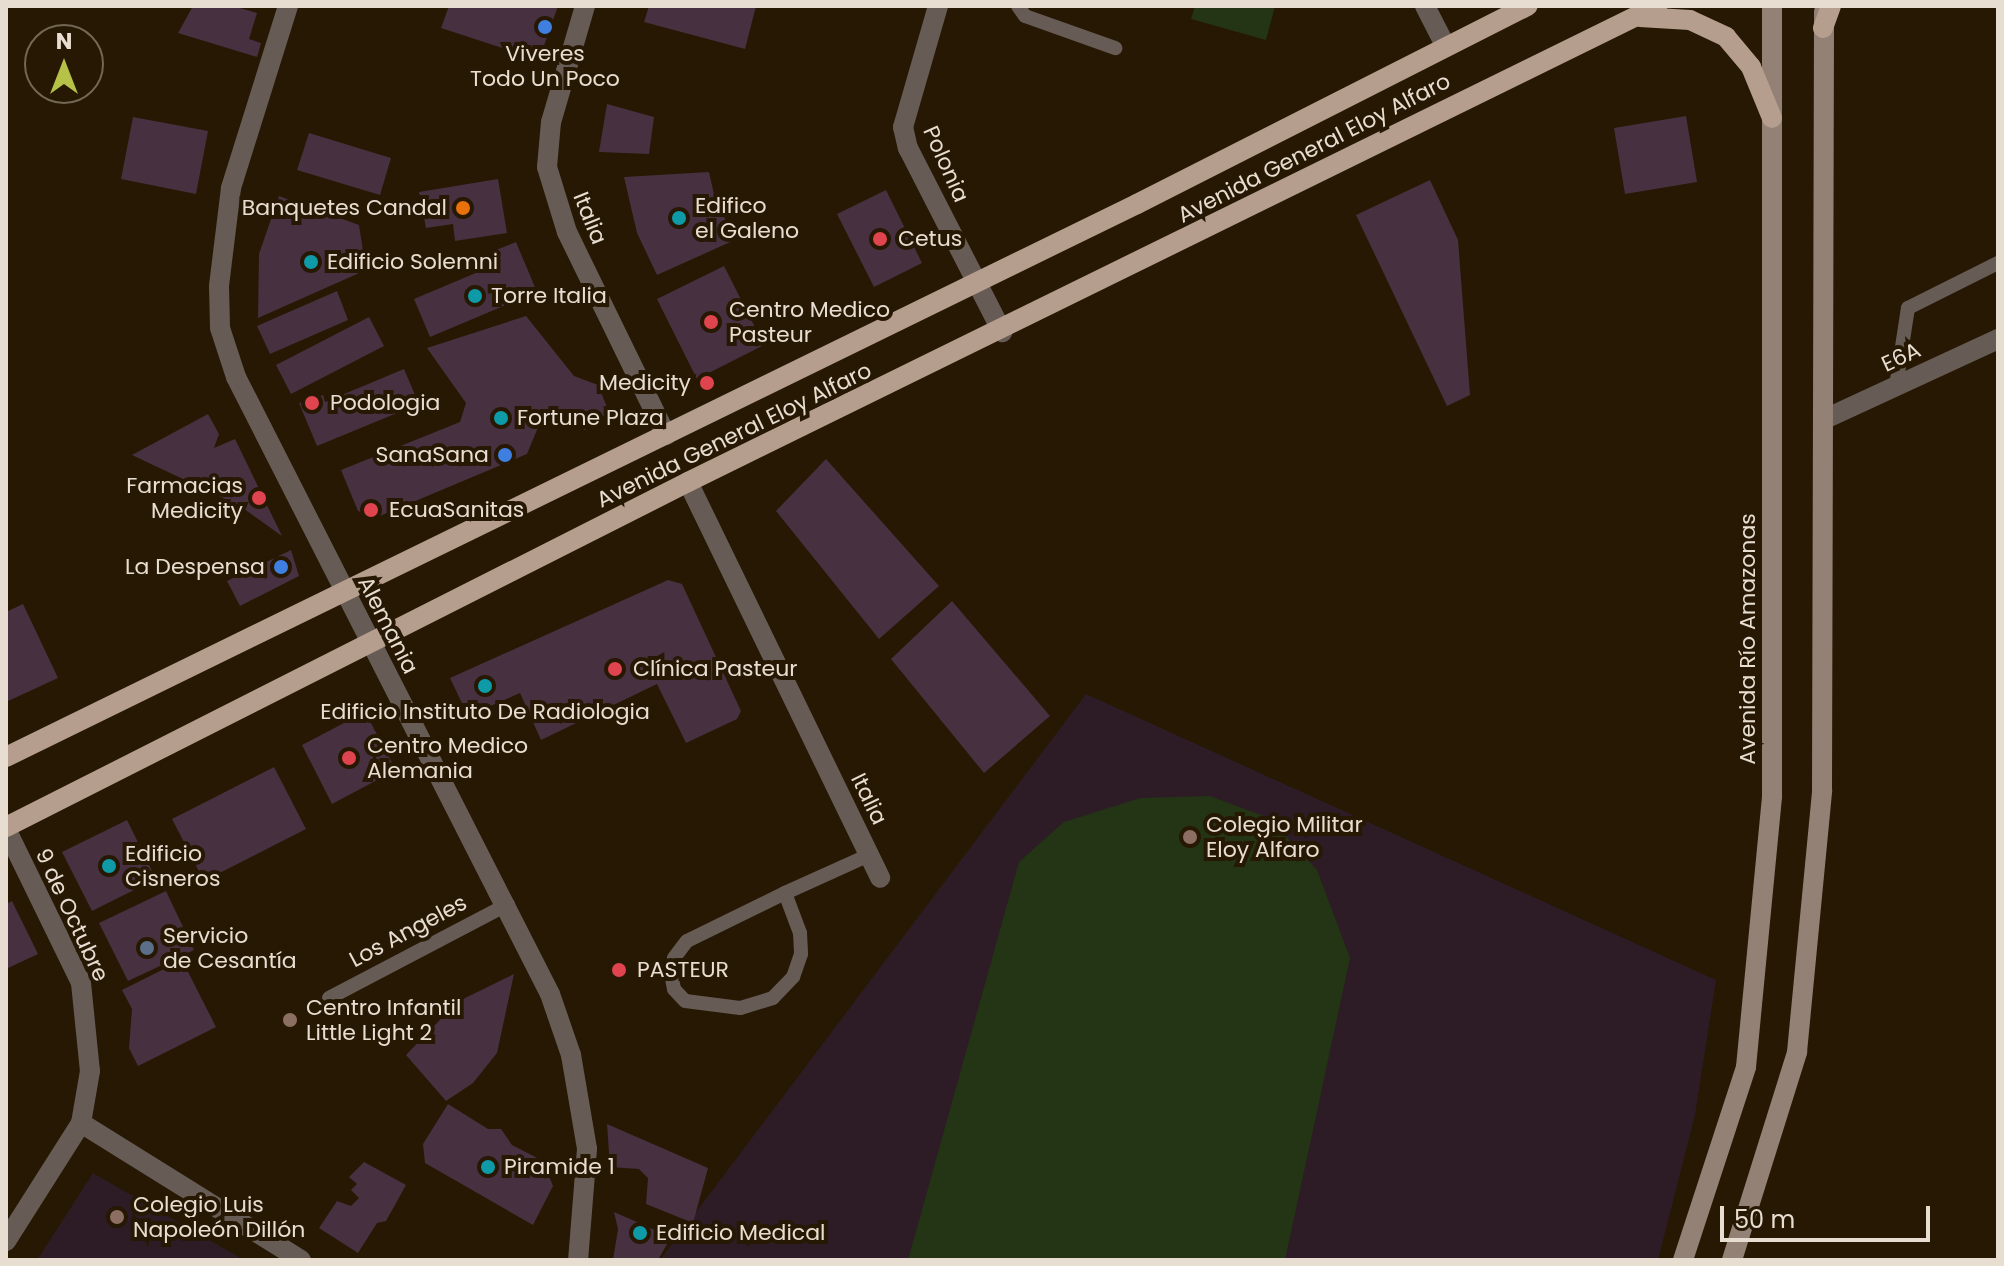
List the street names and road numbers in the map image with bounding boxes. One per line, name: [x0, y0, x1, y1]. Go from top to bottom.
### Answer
street label: Avenida General Eloy Alfaro: [1173, 68, 1455, 228]
street label: Polonia: [918, 122, 974, 206]
street label: Italia: [568, 188, 612, 248]
street label: E6A: [1877, 337, 1925, 377]
street label: Avenida General Eloy Alfaro: [592, 357, 876, 513]
street label: Avenida Río Amazonas: [1735, 513, 1761, 765]
street label: Alemania: [352, 572, 424, 678]
street label: Italia: [845, 769, 893, 829]
street label: 9 de Octubre: [30, 844, 114, 986]
street label: Los Angeles: [345, 889, 471, 973]

